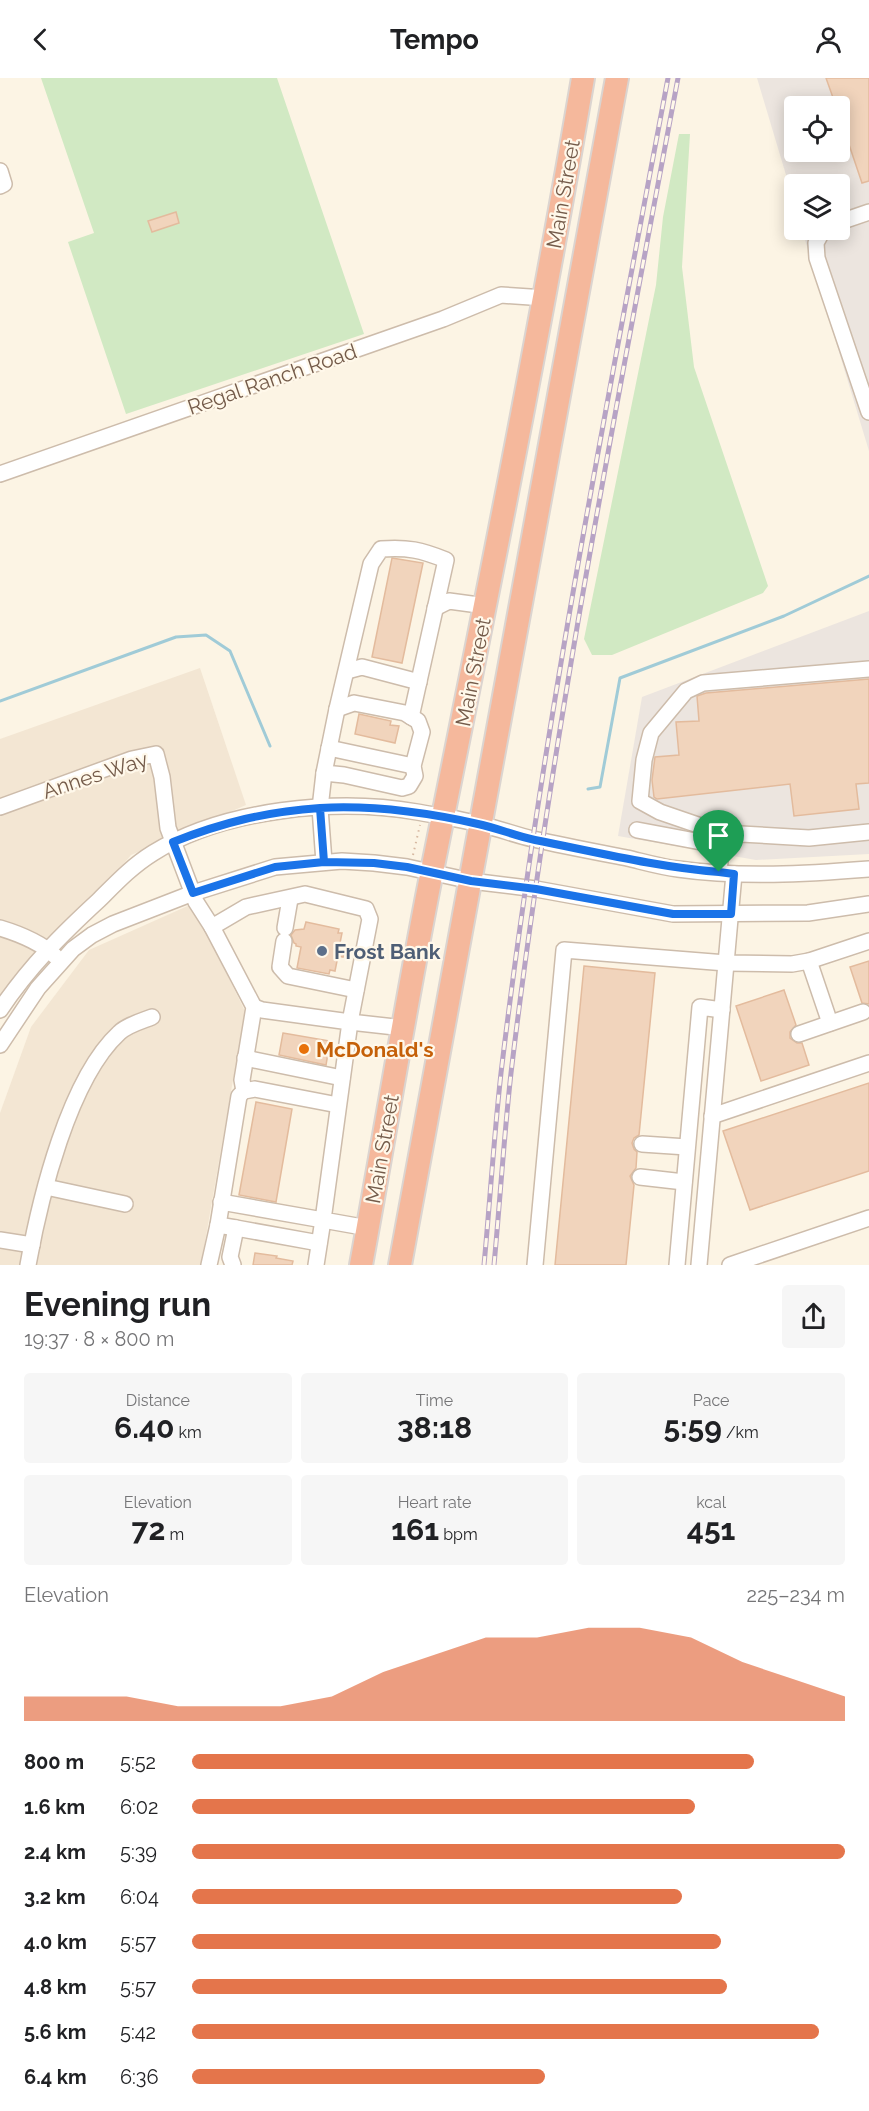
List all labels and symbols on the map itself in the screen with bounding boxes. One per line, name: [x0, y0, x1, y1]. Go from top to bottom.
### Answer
street label: Main Street: [541, 138, 585, 250]
street label: Regal Ranch Road: [184, 338, 360, 420]
street label: Main Street: [450, 616, 496, 728]
street label: Annes Way: [39, 746, 151, 804]
pin: [693, 810, 744, 872]
place label: Frost Bank: [334, 939, 441, 964]
marker: Frost Bank: [315, 944, 329, 958]
place label: McDonald's: [316, 1037, 434, 1062]
marker: McDonald's: [297, 1042, 311, 1056]
street label: Main Street: [360, 1093, 404, 1205]

